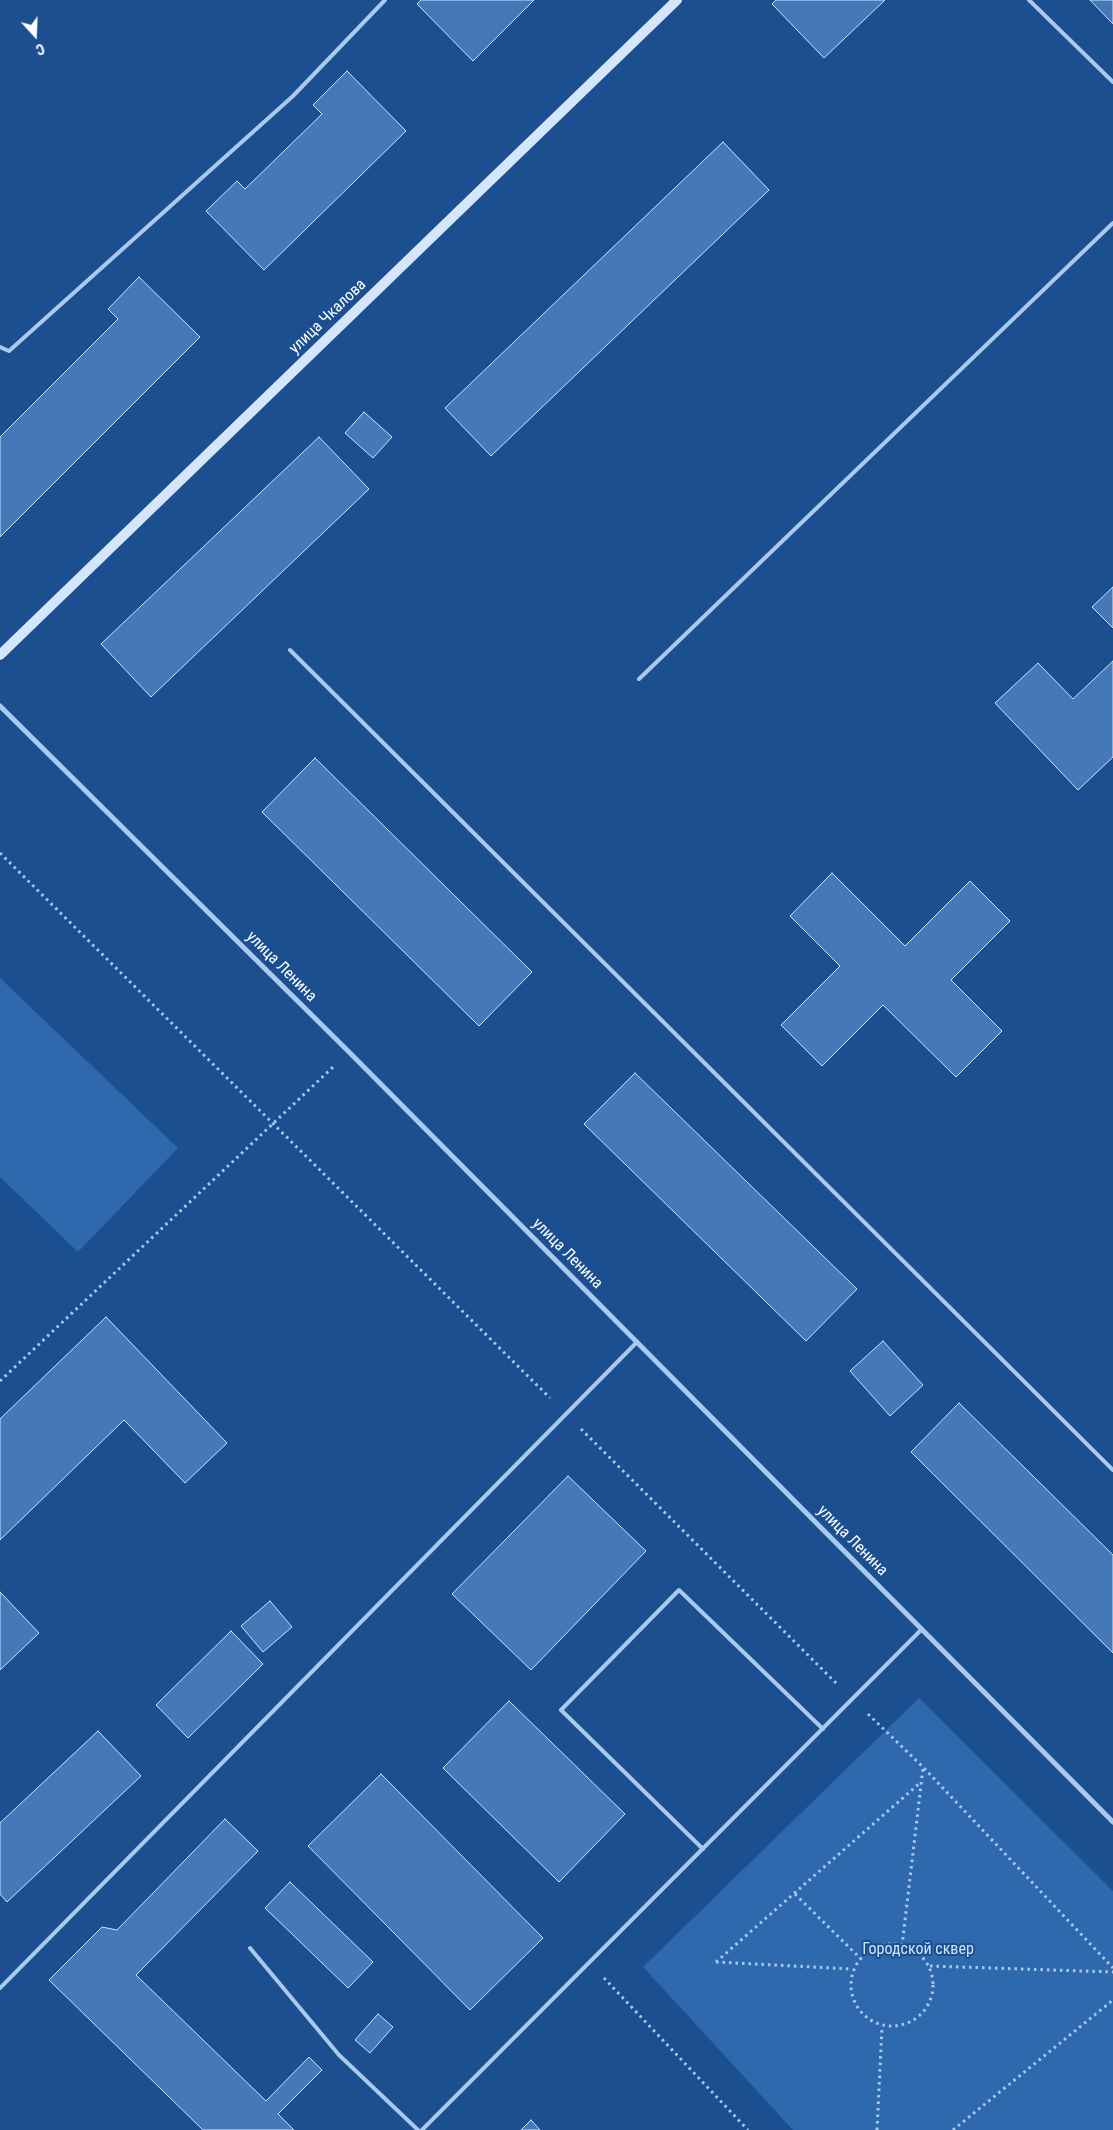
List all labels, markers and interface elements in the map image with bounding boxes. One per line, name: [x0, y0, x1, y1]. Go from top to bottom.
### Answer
north arrow: [10, 10, 60, 60]
text: С: [34, 40, 47, 58]
street label: улица Чкалова: [286, 276, 370, 358]
street label: улица Ленина: [242, 928, 320, 1006]
street label: улица Ленина: [528, 1215, 606, 1293]
street label: улица Ленина: [813, 1502, 891, 1580]
park label: Городской сквер: [862, 1940, 974, 1960]

